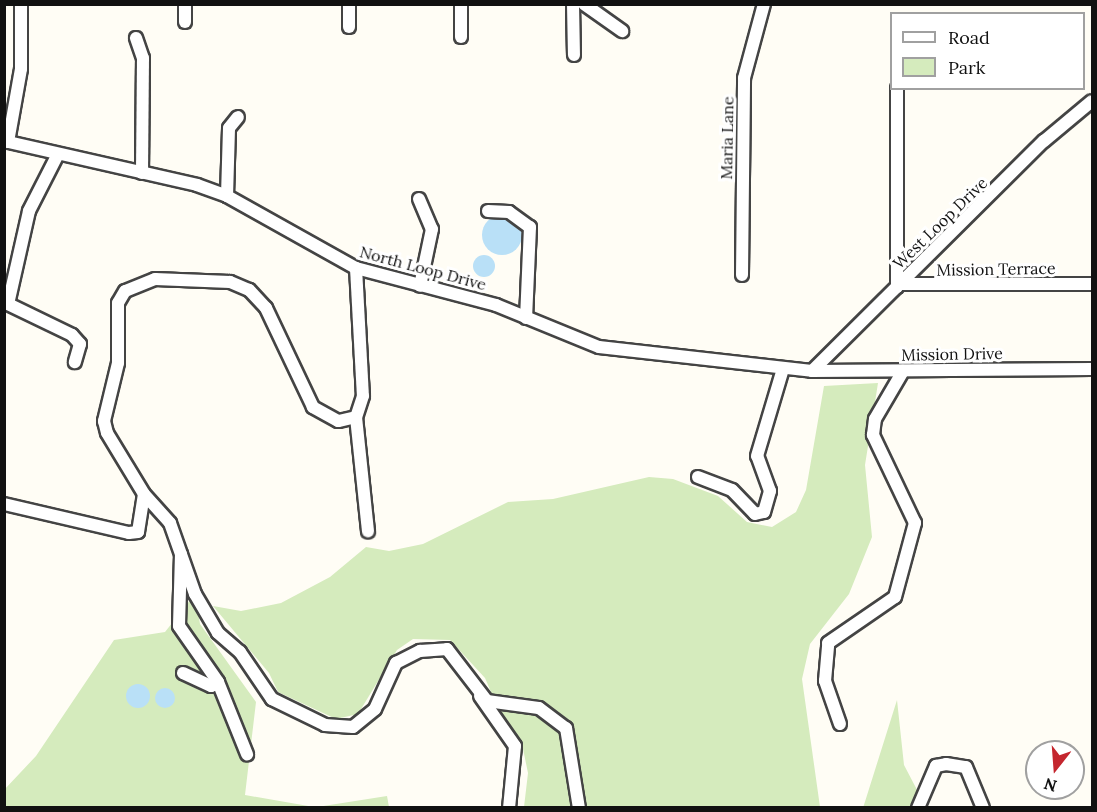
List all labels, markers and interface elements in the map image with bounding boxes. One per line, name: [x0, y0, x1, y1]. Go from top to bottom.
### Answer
legend: [890, 12, 1085, 90]
text: Road: [948, 26, 990, 49]
text: Park: [948, 56, 985, 79]
street label: Maria Lane: [717, 96, 737, 180]
street label: West Loop Drive: [889, 173, 991, 273]
street label: North Loop Drive: [358, 242, 488, 294]
street label: Mission Terrace: [936, 258, 1056, 280]
street label: Mission Drive: [901, 344, 1003, 364]
north arrow: [1025, 740, 1085, 800]
text: N: [1041, 774, 1059, 797]

